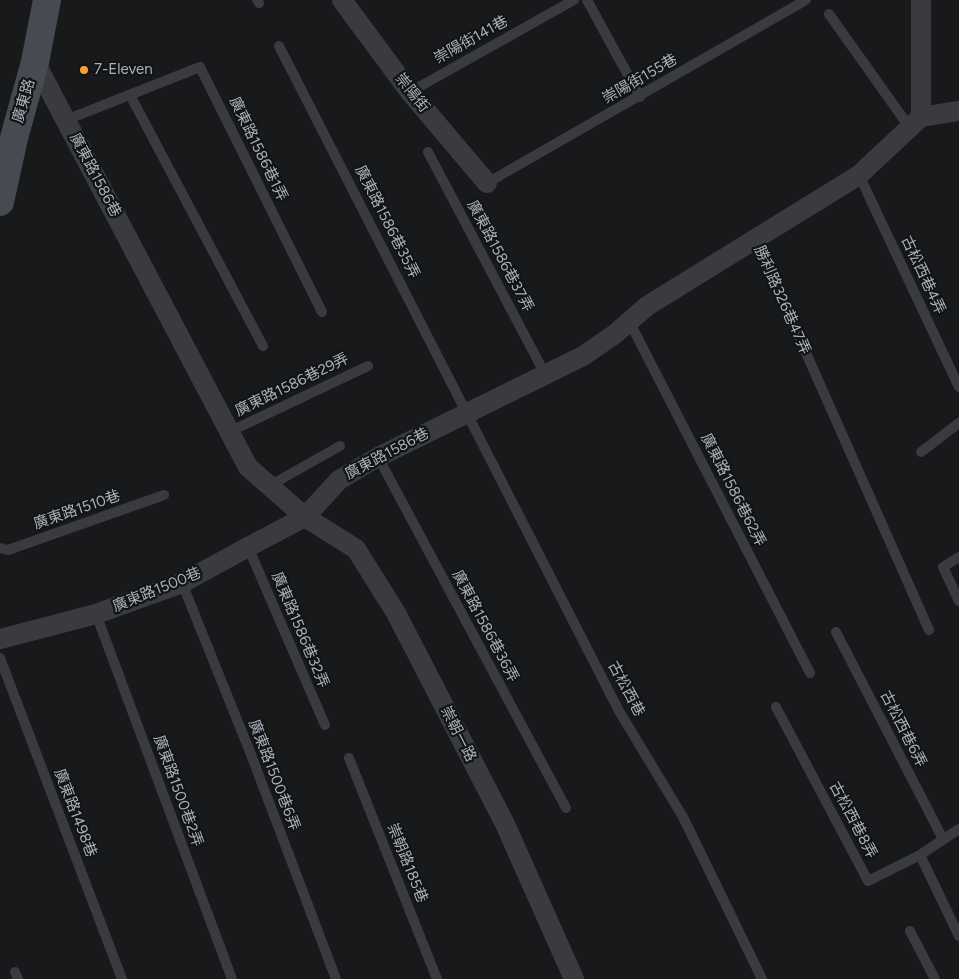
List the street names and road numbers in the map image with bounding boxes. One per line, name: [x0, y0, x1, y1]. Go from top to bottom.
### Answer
street label: 崇陽街141巷: [431, 12, 511, 68]
street label: 崇陽街155巷: [599, 50, 681, 108]
street label: 崇陽街: [391, 70, 433, 116]
street label: 廣東路: [9, 77, 39, 125]
street label: 廣東路1586巷1弄: [225, 94, 291, 204]
street label: 廣東路1586巷: [65, 130, 125, 220]
street label: 廣東路1586巷35弄: [351, 163, 423, 281]
street label: 廣東路1586巷37弄: [463, 197, 537, 315]
street label: 古松西巷4弄: [897, 233, 949, 317]
street label: 勝利路326巷47弄: [750, 243, 814, 357]
street label: 廣東路1586巷29弄: [232, 350, 352, 420]
street label: 廣東路1586巷: [342, 424, 432, 484]
street label: 廣東路1586巷62弄: [697, 430, 769, 550]
street label: 廣東路1510巷: [31, 487, 123, 533]
street label: 廣東路1500巷: [110, 564, 204, 616]
street label: 廣東路1586巷36弄: [448, 567, 522, 685]
street label: 廣東路1586巷32弄: [267, 569, 333, 691]
street label: 古松西巷: [604, 658, 648, 720]
street label: 古松西巷6弄: [876, 688, 930, 770]
street label: 崇朝一路: [436, 703, 480, 765]
street label: 廣東路1500巷6弄: [245, 717, 303, 833]
street label: 廣東路1500巷2弄: [149, 733, 207, 849]
street label: 廣東路1498巷: [50, 766, 100, 860]
street label: 古松西巷8弄: [825, 779, 881, 861]
street label: 崇朝路185巷: [383, 821, 431, 905]

